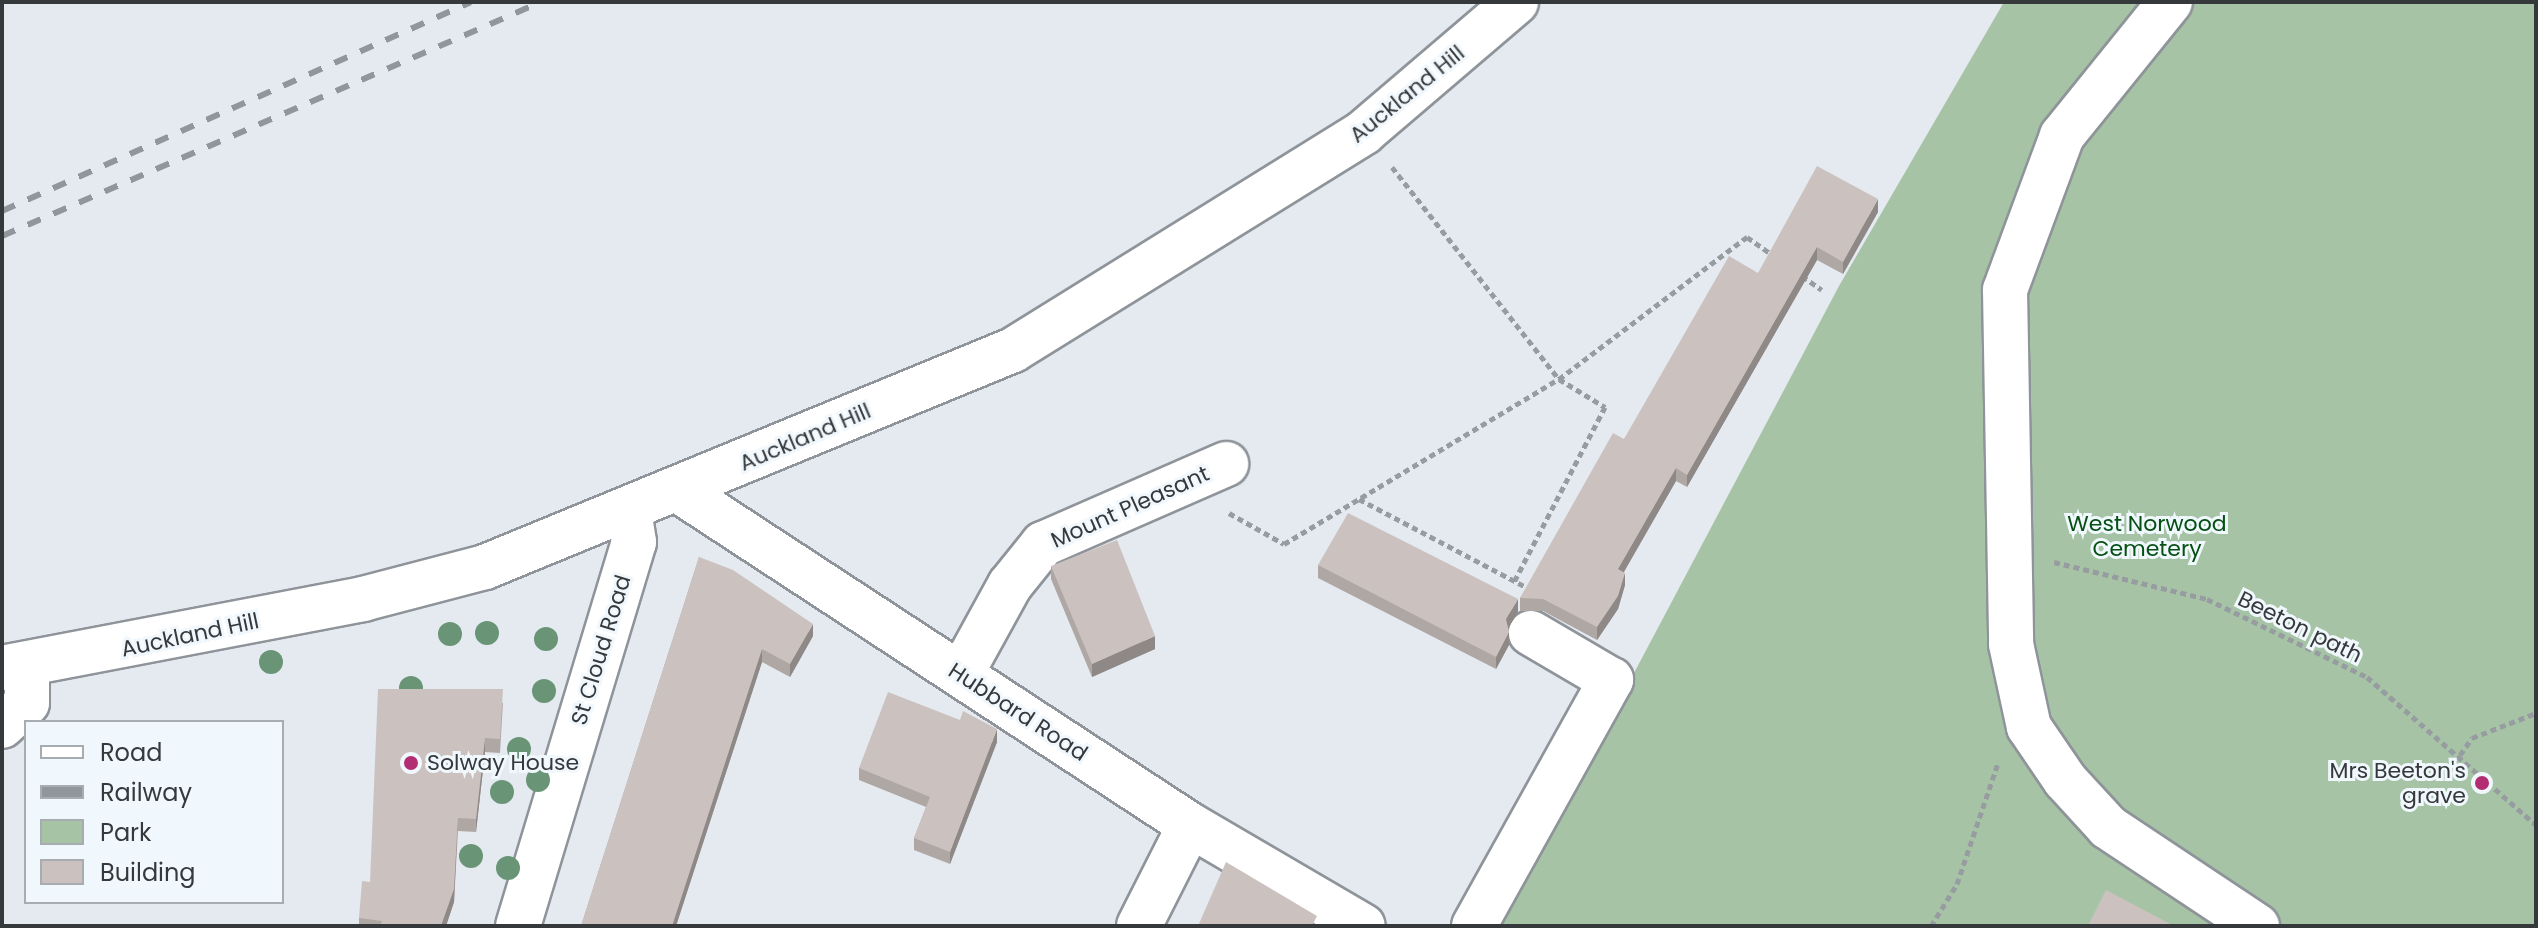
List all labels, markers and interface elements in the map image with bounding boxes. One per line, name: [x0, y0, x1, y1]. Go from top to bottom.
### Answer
street label: Auckland Hill: [1344, 40, 1470, 148]
street label: Auckland Hill: [735, 397, 875, 477]
street label: Mount Pleasant: [1047, 460, 1213, 554]
park label: West Norwood Cemetery: [2067, 510, 2227, 562]
street label: St Cloud Road: [566, 572, 636, 728]
street label: Beeton path: [2234, 586, 2366, 668]
street label: Auckland Hill: [119, 608, 261, 662]
street label: Hubbard Road: [944, 657, 1092, 767]
legend: [24, 720, 284, 904]
text: Road: [100, 736, 162, 769]
place label: Solway House: [427, 750, 579, 776]
marker: Solway House: [402, 754, 420, 772]
place label: Mrs Beeton's grave: [2330, 757, 2466, 808]
marker: Mrs Beeton's grave: [2473, 774, 2491, 792]
text: Railway: [100, 776, 192, 809]
text: Park: [100, 816, 151, 849]
text: Building: [100, 856, 196, 889]

